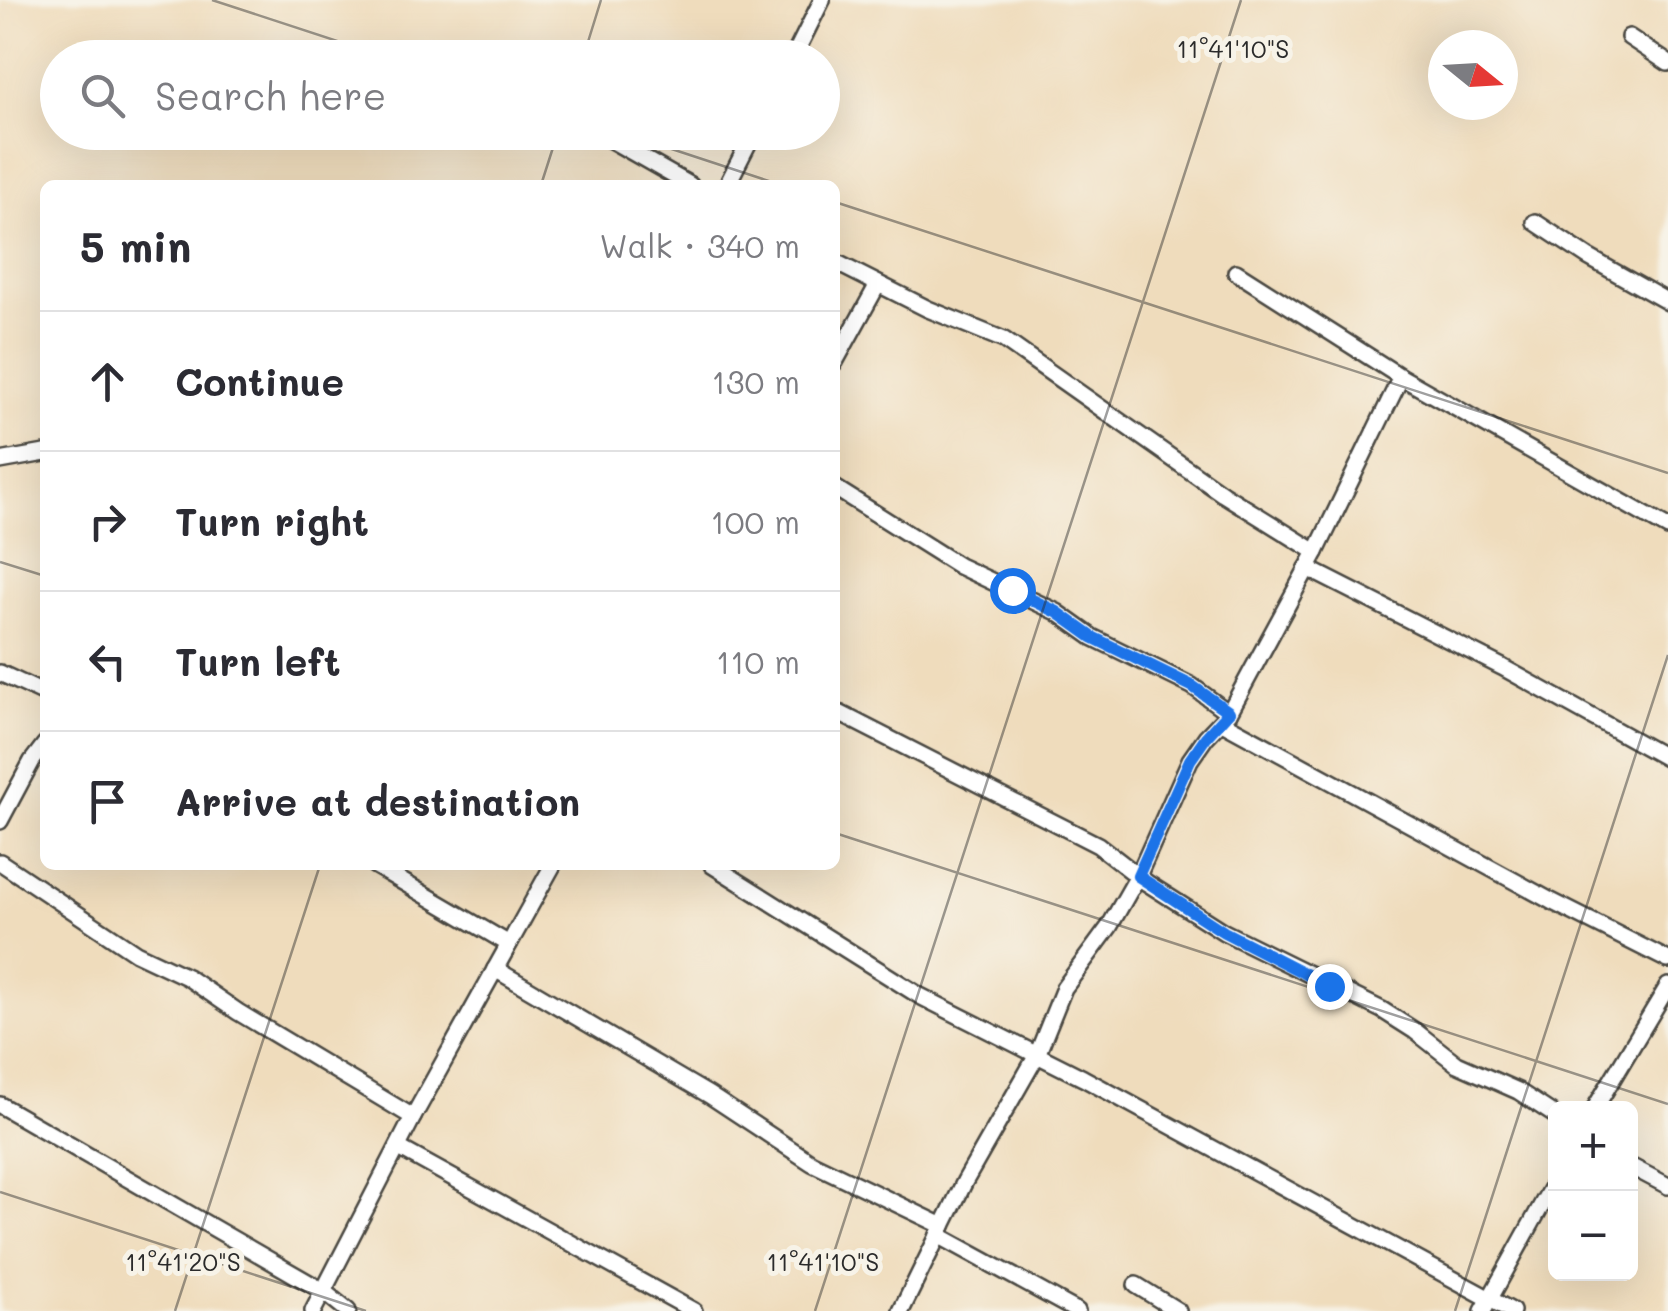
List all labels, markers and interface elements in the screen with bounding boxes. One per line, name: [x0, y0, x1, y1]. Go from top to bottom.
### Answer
north arrow: [1428, 30, 1518, 120]
text: 11°41'10"S: [1177, 32, 1289, 64]
search box: [40, 40, 840, 150]
icon: search: [75, 68, 130, 123]
text: Search here: [155, 70, 386, 120]
text: 5 min: [80, 218, 191, 273]
text: Walk · 340 m: [599, 224, 800, 266]
icon: ahead: [80, 354, 135, 409]
text: Continue: [175, 356, 344, 406]
text: 130 m: [711, 360, 800, 402]
icon: right: [80, 494, 135, 549]
text: Turn right: [175, 496, 369, 546]
text: 100 m: [710, 500, 800, 542]
route start: [990, 568, 1036, 614]
icon: left: [80, 634, 135, 689]
text: Turn left: [175, 636, 341, 686]
text: 110 m: [716, 640, 800, 682]
icon: arrive: [80, 774, 135, 829]
text: Arrive at destination: [175, 776, 580, 826]
route end: [1307, 964, 1353, 1010]
map controls: [1548, 1101, 1638, 1281]
button: +: [1548, 1101, 1638, 1191]
button: −: [1548, 1191, 1638, 1281]
text: 11°41'20"S: [125, 1245, 241, 1277]
text: 11°41'10"S: [767, 1245, 879, 1277]

